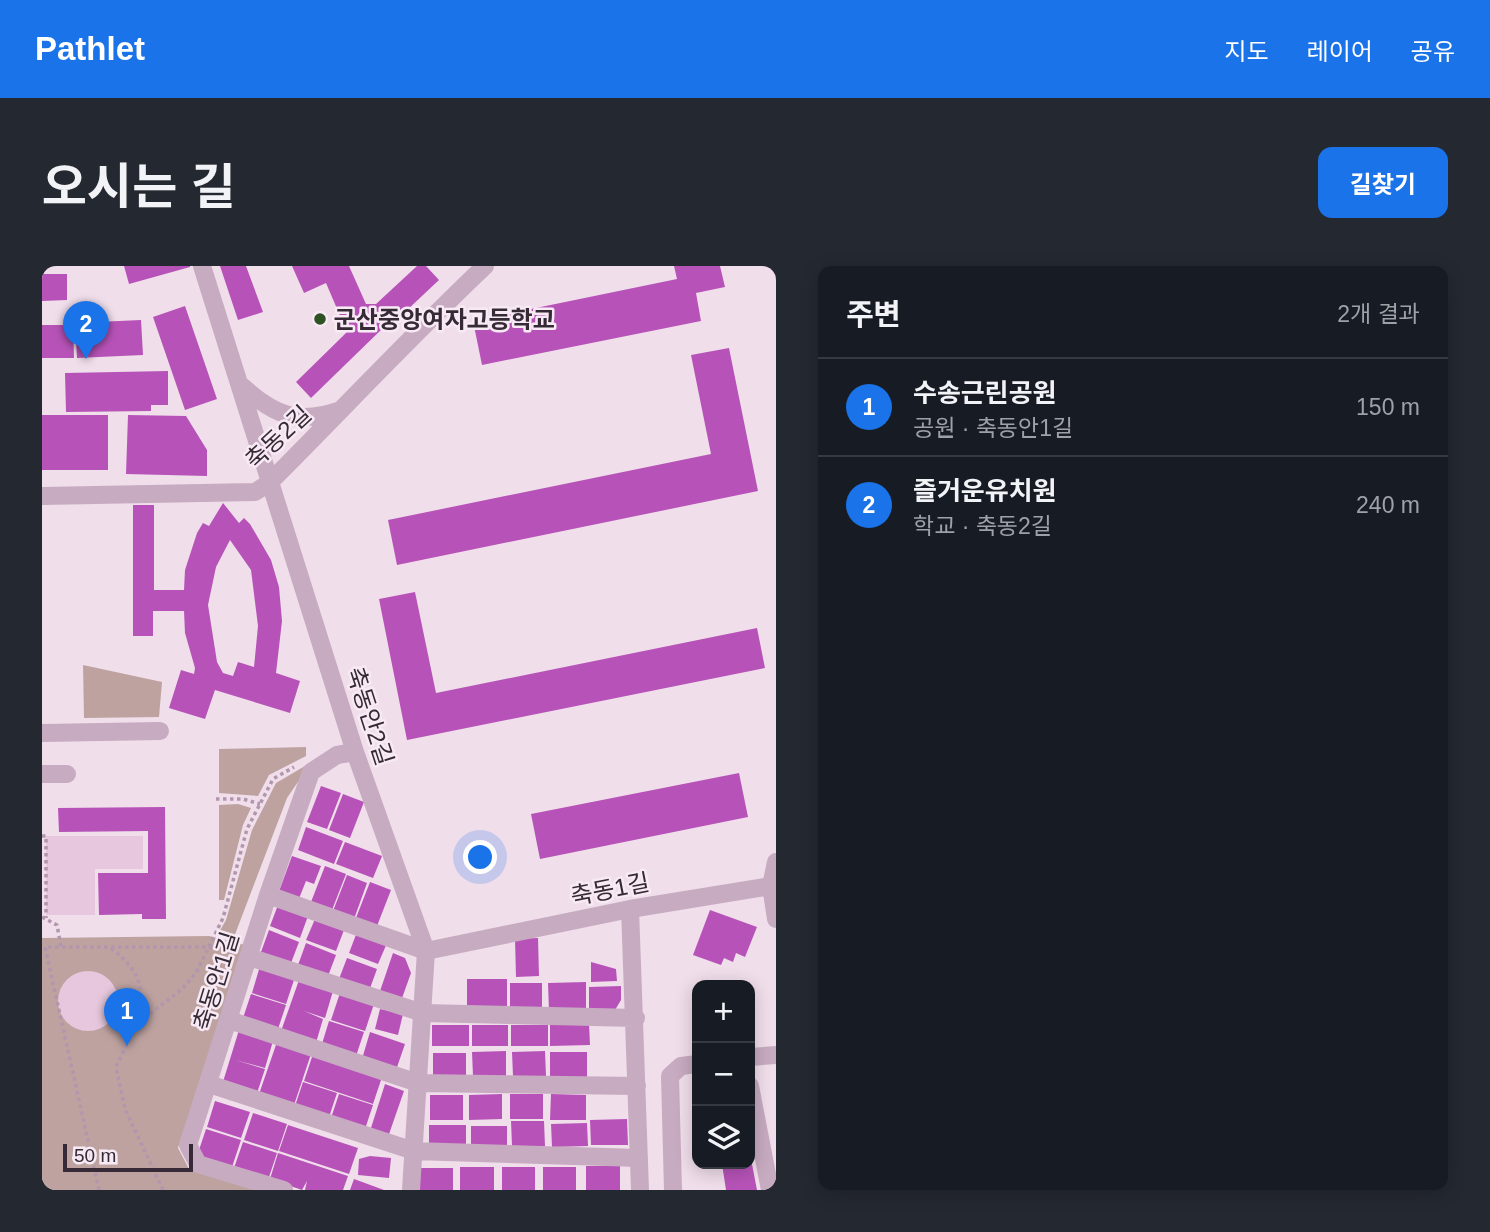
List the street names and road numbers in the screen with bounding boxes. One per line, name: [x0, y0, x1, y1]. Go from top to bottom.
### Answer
street label: 축동2길: [240, 400, 316, 474]
street label: 축동안2길: [341, 663, 399, 769]
street label: 축동1길: [568, 868, 652, 910]
street label: 축동안1길: [188, 928, 244, 1034]

